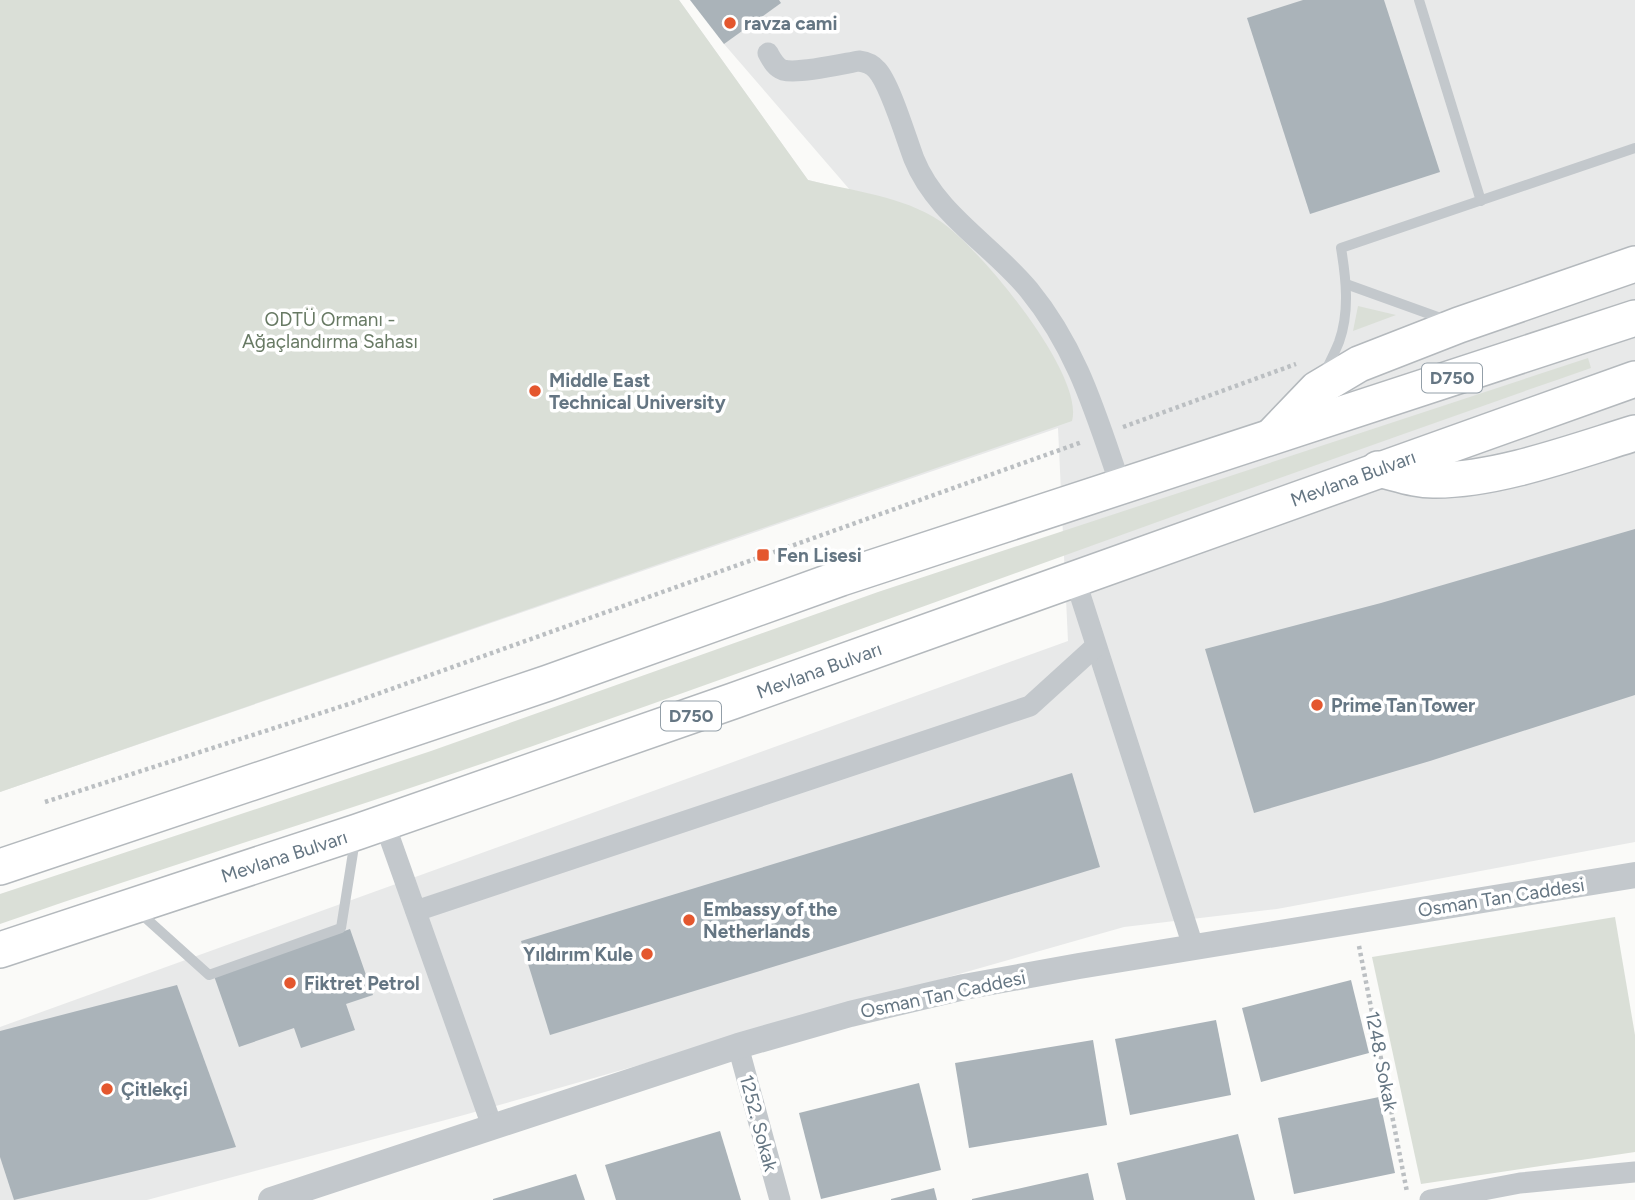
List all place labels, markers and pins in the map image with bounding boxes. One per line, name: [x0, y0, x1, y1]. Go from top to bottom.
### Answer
place label: ravza cami: [744, 12, 837, 35]
marker: ravza cami: [722, 15, 738, 31]
place label: Middle East Technical University: [549, 369, 726, 414]
marker: Middle East Technical University: [527, 383, 543, 399]
place label: Fen Lisesi: [777, 544, 862, 567]
marker: Fen Lisesi: [755, 547, 771, 563]
place label: Prime Tan Tower: [1331, 694, 1475, 717]
marker: Prime Tan Tower: [1309, 697, 1325, 713]
place label: Embassy of the Netherlands: [703, 898, 838, 943]
marker: Embassy of the Netherlands: [681, 912, 697, 928]
place label: Yıldırım Kule: [523, 943, 633, 966]
marker: Yıldırım Kule: [639, 946, 655, 962]
place label: Fiktret Petrol: [304, 972, 420, 995]
marker: Fiktret Petrol: [282, 975, 298, 991]
place label: Çitlekçi: [121, 1078, 188, 1101]
marker: Çitlekçi: [99, 1081, 115, 1097]

